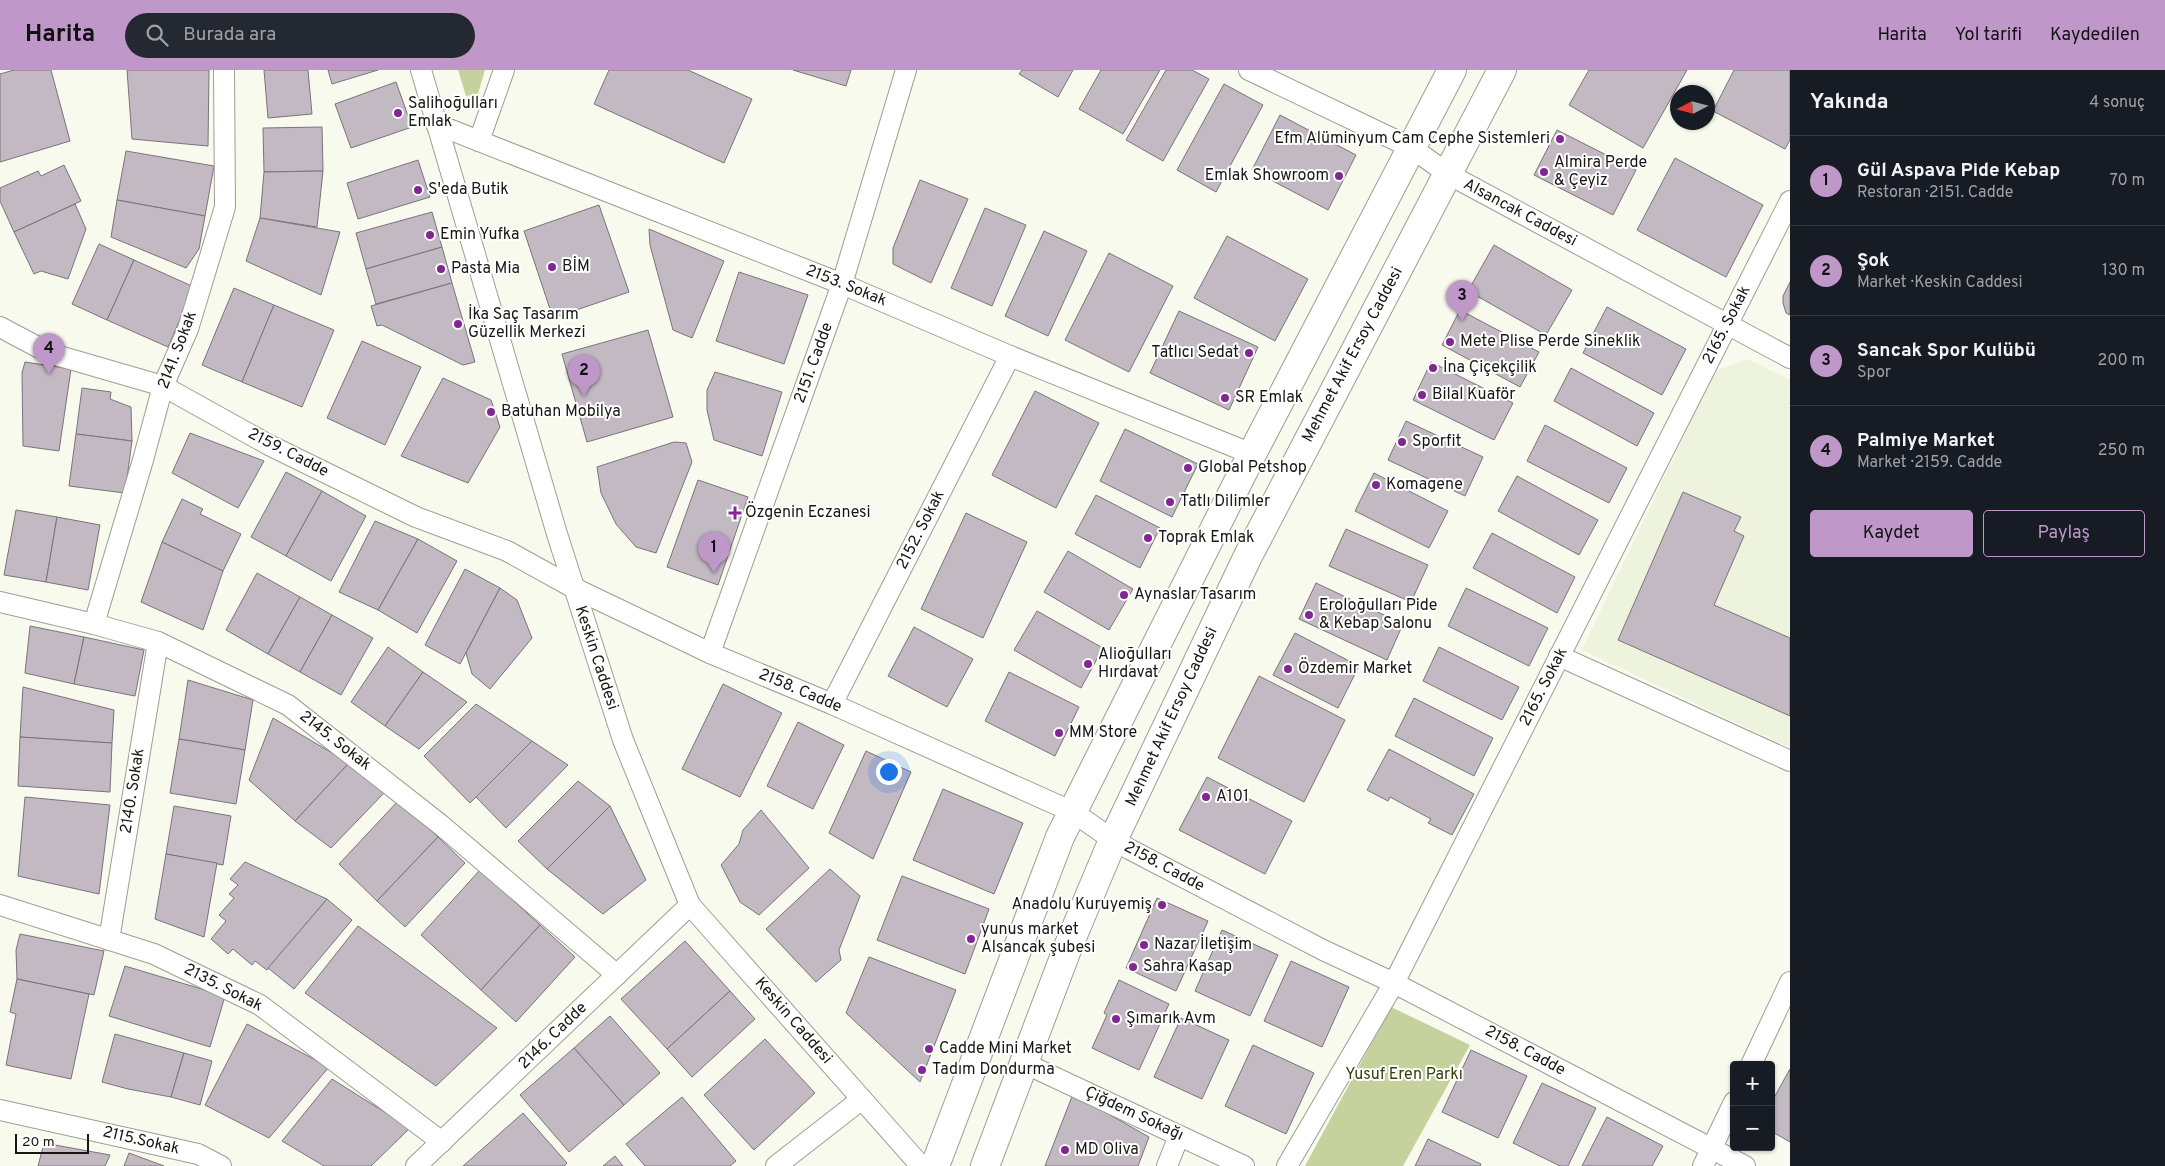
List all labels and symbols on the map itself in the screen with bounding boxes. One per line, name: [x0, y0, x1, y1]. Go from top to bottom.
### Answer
north arrow: [1670, 85, 1715, 130]
place label: Salihoğulları Emlak: [408, 94, 498, 132]
marker: Salihoğulları Emlak: [392, 107, 404, 119]
place label: Efm Alüminyum Cam Cephe Sistemleri: [1275, 129, 1550, 149]
marker: Efm Alüminyum Cam Cephe Sistemleri: [1554, 133, 1566, 145]
place label: Almira Perde & Çeyiz: [1554, 153, 1647, 191]
place label: Emlak Showroom: [1205, 166, 1329, 186]
marker: Almira Perde & Çeyiz: [1538, 166, 1550, 178]
marker: Emlak Showroom: [1333, 170, 1345, 182]
street label: Alsancak Caddesi: [1460, 175, 1580, 251]
place label: S'eda Butik: [428, 180, 509, 200]
marker: S'eda Butik: [412, 184, 424, 196]
place label: Emin Yufka: [440, 225, 519, 245]
marker: Emin Yufka: [424, 229, 436, 241]
place label: BİM: [562, 256, 590, 277]
place label: Pasta Mia: [451, 259, 520, 279]
marker: BİM: [546, 261, 558, 273]
street label: 2153. Sokak: [802, 261, 890, 311]
marker: Pasta Mia: [435, 263, 447, 275]
street label: Mehmet Akif Ersoy Caddesi: [1298, 264, 1408, 446]
pin: 3: [1446, 280, 1478, 321]
street label: 2165. Sokak: [1699, 282, 1755, 368]
place label: İka Saç Tasarım Güzellik Merkezi: [468, 304, 586, 343]
street label: 2141. Sokak: [154, 308, 202, 392]
marker: İka Saç Tasarım Güzellik Merkezi: [452, 318, 464, 330]
street label: 2151. Cadde: [790, 320, 838, 406]
place label: Mete Plise Perde Sineklik: [1460, 332, 1640, 352]
pin: 4: [33, 333, 65, 374]
marker: Mete Plise Perde Sineklik: [1444, 336, 1456, 348]
place label: Tatlıcı Sedat: [1151, 343, 1239, 363]
marker: Tatlıcı Sedat: [1243, 347, 1255, 359]
pin: 2: [568, 355, 600, 396]
place label: İna Çiçekçilik: [1443, 357, 1537, 378]
marker: İna Çiçekçilik: [1427, 362, 1439, 374]
place label: Bilal Kuaför: [1432, 385, 1516, 405]
place label: SR Emlak: [1235, 388, 1303, 408]
marker: Bilal Kuaför: [1416, 389, 1428, 401]
marker: SR Emlak: [1219, 392, 1231, 404]
place label: Batuhan Mobilya: [501, 402, 621, 422]
marker: Batuhan Mobilya: [485, 406, 497, 418]
street label: 2159. Cadde: [244, 424, 332, 482]
place label: Sporfit: [1412, 432, 1462, 452]
marker: Sporfit: [1396, 436, 1408, 448]
place label: Global Petshop: [1198, 458, 1307, 478]
marker: Global Petshop: [1182, 462, 1194, 474]
place label: Komagene: [1386, 475, 1463, 495]
marker: Komagene: [1370, 479, 1382, 491]
street label: 2152. Sokak: [893, 487, 949, 573]
place label: Tatlı Dilimler: [1180, 492, 1270, 512]
marker: Tatlı Dilimler: [1164, 496, 1176, 508]
place label: Özgenin Eczanesi: [745, 501, 871, 523]
marker: Özgenin Eczanesi: [729, 507, 741, 519]
place label: Toprak Emlak: [1158, 528, 1254, 548]
pin: 1: [698, 532, 730, 573]
marker: Toprak Emlak: [1142, 532, 1154, 544]
place label: Aynaslar Tasarım: [1134, 585, 1256, 605]
marker: Aynaslar Tasarım: [1118, 589, 1130, 601]
place label: Eroloğulları Pide & Kebap Salonu: [1319, 596, 1437, 634]
street label: Keskin Caddesi: [570, 603, 622, 713]
marker: Eroloğulları Pide & Kebap Salonu: [1303, 609, 1315, 621]
street label: Mehmet Akif Ersoy Caddesi: [1122, 624, 1222, 810]
street label: 2165. Sokak: [1516, 644, 1572, 730]
place label: Alioğulları Hırdavat: [1098, 645, 1172, 683]
place label: Özdemir Market: [1298, 657, 1412, 679]
marker: Alioğulları Hırdavat: [1082, 658, 1094, 670]
marker: Özdemir Market: [1282, 663, 1294, 675]
street label: 2158. Cadde: [755, 665, 845, 717]
street label: 2145. Sokak: [295, 707, 375, 775]
place label: MM Store: [1069, 723, 1137, 743]
marker: MM Store: [1053, 727, 1065, 739]
street label: 2140. Sokak: [116, 747, 150, 835]
your location: [876, 759, 902, 785]
place label: A101: [1216, 787, 1249, 807]
marker: A101: [1200, 791, 1212, 803]
street label: 2158. Cadde: [1120, 837, 1208, 897]
place label: Anadolu Kuruyemiş: [1011, 895, 1152, 915]
marker: Anadolu Kuruyemiş: [1156, 899, 1168, 911]
place label: yunus market Alsancak şubesi: [981, 920, 1095, 958]
marker: yunus market Alsancak şubesi: [965, 933, 977, 945]
place label: Nazar İletişim: [1154, 934, 1252, 955]
marker: Nazar İletişim: [1138, 939, 1150, 951]
place label: Sahra Kasap: [1143, 957, 1232, 977]
street label: 2135. Sokak: [180, 960, 266, 1016]
marker: Sahra Kasap: [1127, 961, 1139, 973]
street label: Keskin Caddesi: [750, 974, 836, 1068]
street label: 2146. Cadde: [514, 998, 592, 1074]
place label: Şımarık Avm: [1126, 1009, 1216, 1029]
marker: Şımarık Avm: [1110, 1013, 1122, 1025]
street label: 2158. Cadde: [1481, 1021, 1569, 1081]
place label: Cadde Mini Market: [939, 1039, 1072, 1059]
marker: Cadde Mini Market: [923, 1043, 935, 1055]
place label: Tadım Dondurma: [932, 1060, 1055, 1080]
marker: Tadım Dondurma: [916, 1064, 928, 1076]
park label: Yusuf Eren Parkı: [1345, 1065, 1463, 1085]
street label: Çiğdem Sokağı: [1081, 1082, 1187, 1146]
street label: 2115.Sokak: [101, 1122, 181, 1160]
scale bar: [15, 1131, 89, 1154]
place label: MD Oliva: [1075, 1140, 1139, 1160]
marker: MD Oliva: [1059, 1144, 1071, 1156]

